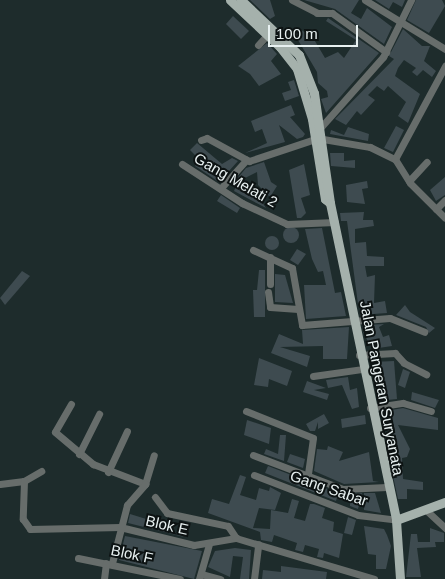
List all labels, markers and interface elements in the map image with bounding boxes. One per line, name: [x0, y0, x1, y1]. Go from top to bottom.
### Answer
scale bar: [270, 15, 360, 47]
text: 100 m: [276, 25, 318, 42]
street label: Gang Melati 2: [191, 149, 281, 211]
street label: Jalan Pangeran Suryanata: [356, 299, 408, 477]
street label: Gang Sabar: [288, 466, 370, 510]
street label: Blok E: [144, 511, 190, 539]
street label: Blok F: [109, 541, 155, 567]

